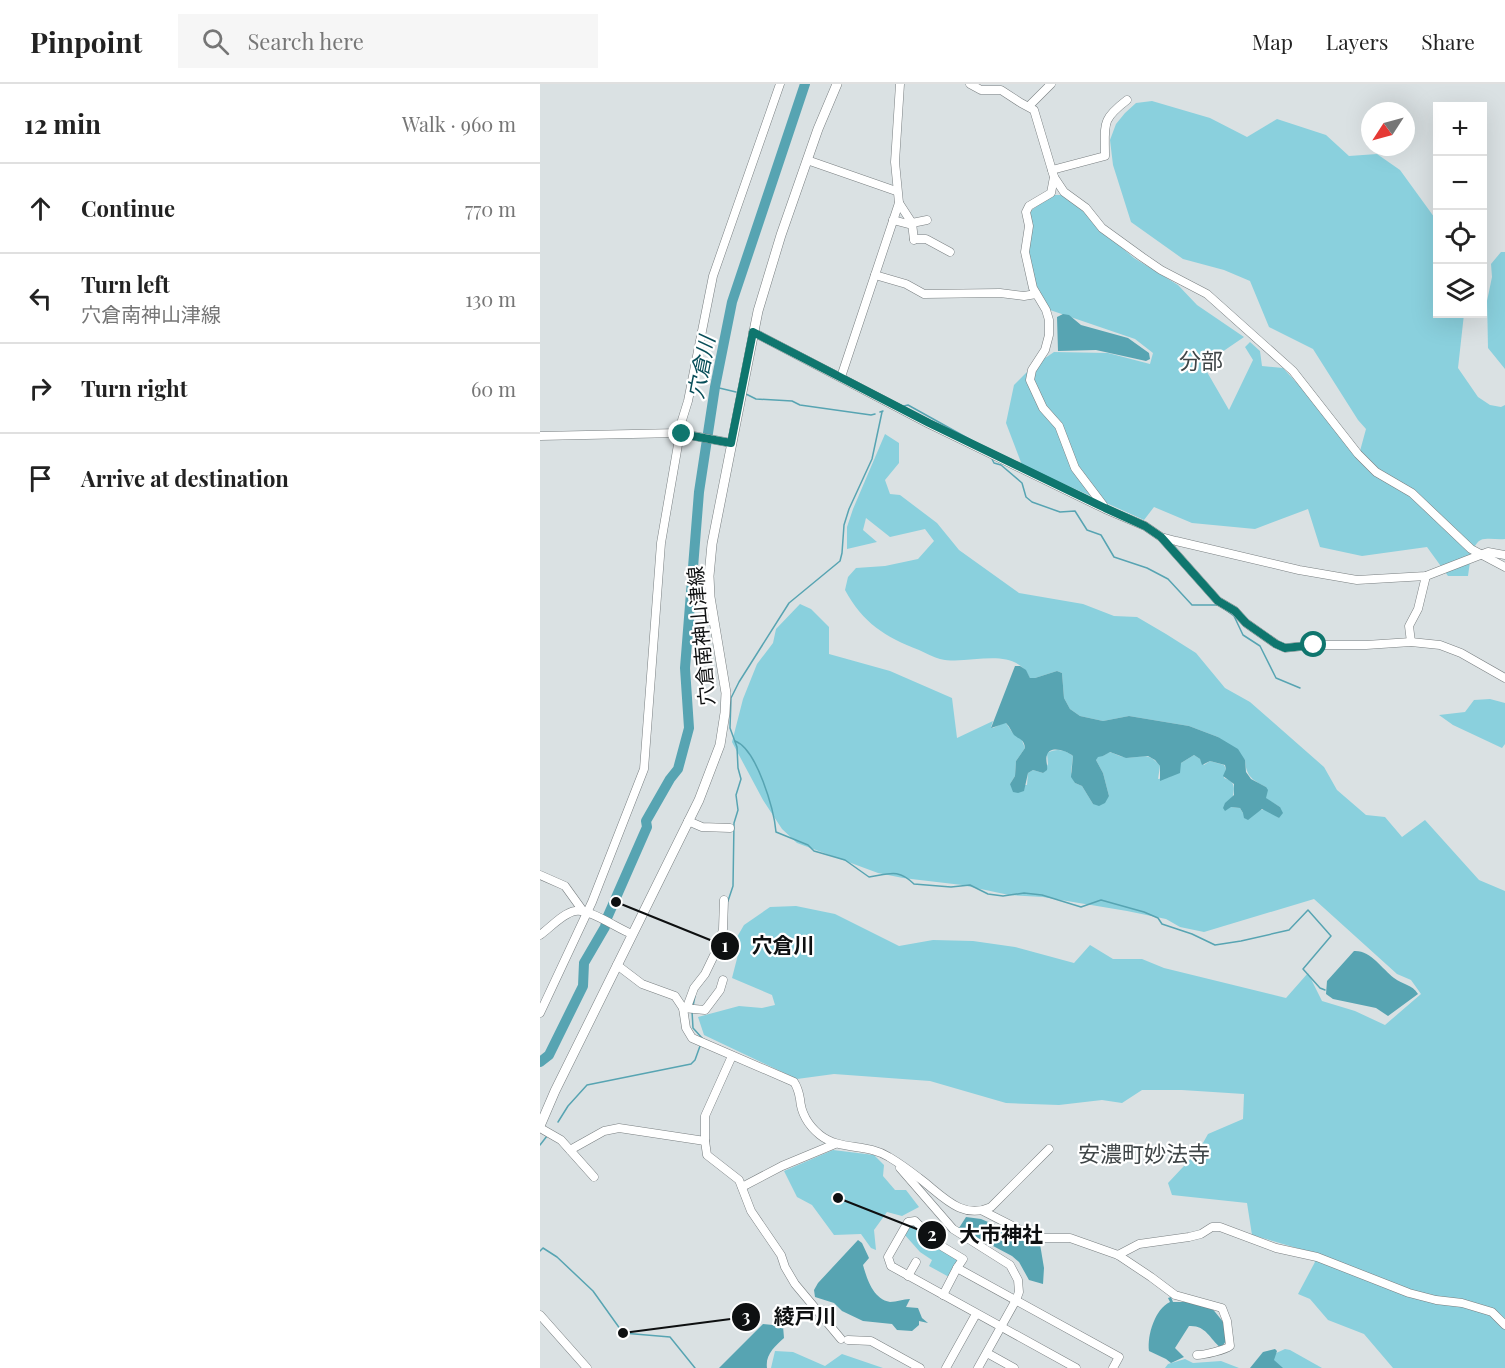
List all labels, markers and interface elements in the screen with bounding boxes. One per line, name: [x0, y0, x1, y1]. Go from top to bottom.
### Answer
search box: [178, 14, 598, 68]
text: Pinpoint: [30, 23, 142, 60]
icon: search: [199, 25, 232, 58]
text: Search here: [247, 26, 364, 56]
text: Map: [1252, 27, 1293, 55]
text: Layers: [1326, 27, 1388, 55]
text: Share: [1421, 27, 1475, 55]
north arrow: [1361, 102, 1415, 156]
map controls: [1433, 102, 1487, 318]
button: +: [1433, 102, 1487, 156]
text: 12 min: [24, 106, 101, 141]
text: Walk · 960 m: [402, 110, 516, 137]
button: −: [1433, 156, 1487, 210]
icon: ahead: [24, 192, 57, 225]
text: Continue: [81, 193, 175, 223]
text: 770 m: [465, 195, 516, 222]
button: locate: [1433, 210, 1487, 264]
button: layers: [1433, 264, 1487, 318]
text: Turn left: [81, 269, 170, 299]
icon: left: [24, 282, 57, 315]
text: 130 m: [465, 285, 516, 312]
text: 穴倉南神山津線: [81, 300, 221, 327]
water label: 穴倉川: [680, 331, 720, 401]
district label: 分部: [1179, 345, 1223, 375]
icon: right: [24, 372, 57, 405]
text: Turn right: [81, 373, 187, 403]
text: 60 m: [471, 375, 516, 402]
route end: [668, 420, 694, 446]
icon: arrive: [24, 462, 57, 495]
text: Arrive at destination: [81, 463, 289, 493]
street label: 穴倉南神山津線: [680, 565, 720, 707]
route start: [1300, 631, 1326, 657]
callout: 穴倉川: [710, 927, 827, 966]
text: 穴倉川: [752, 930, 815, 958]
text: 1: [722, 933, 729, 957]
district label: 安濃町妙法寺: [1078, 1138, 1210, 1168]
callout: 大市神社: [917, 1216, 1055, 1255]
text: 大市神社: [959, 1219, 1043, 1247]
text: 2: [927, 1222, 937, 1246]
callout: 綾戸川: [731, 1297, 848, 1336]
text: 綾戸川: [774, 1301, 837, 1329]
text: 3: [742, 1304, 751, 1328]

